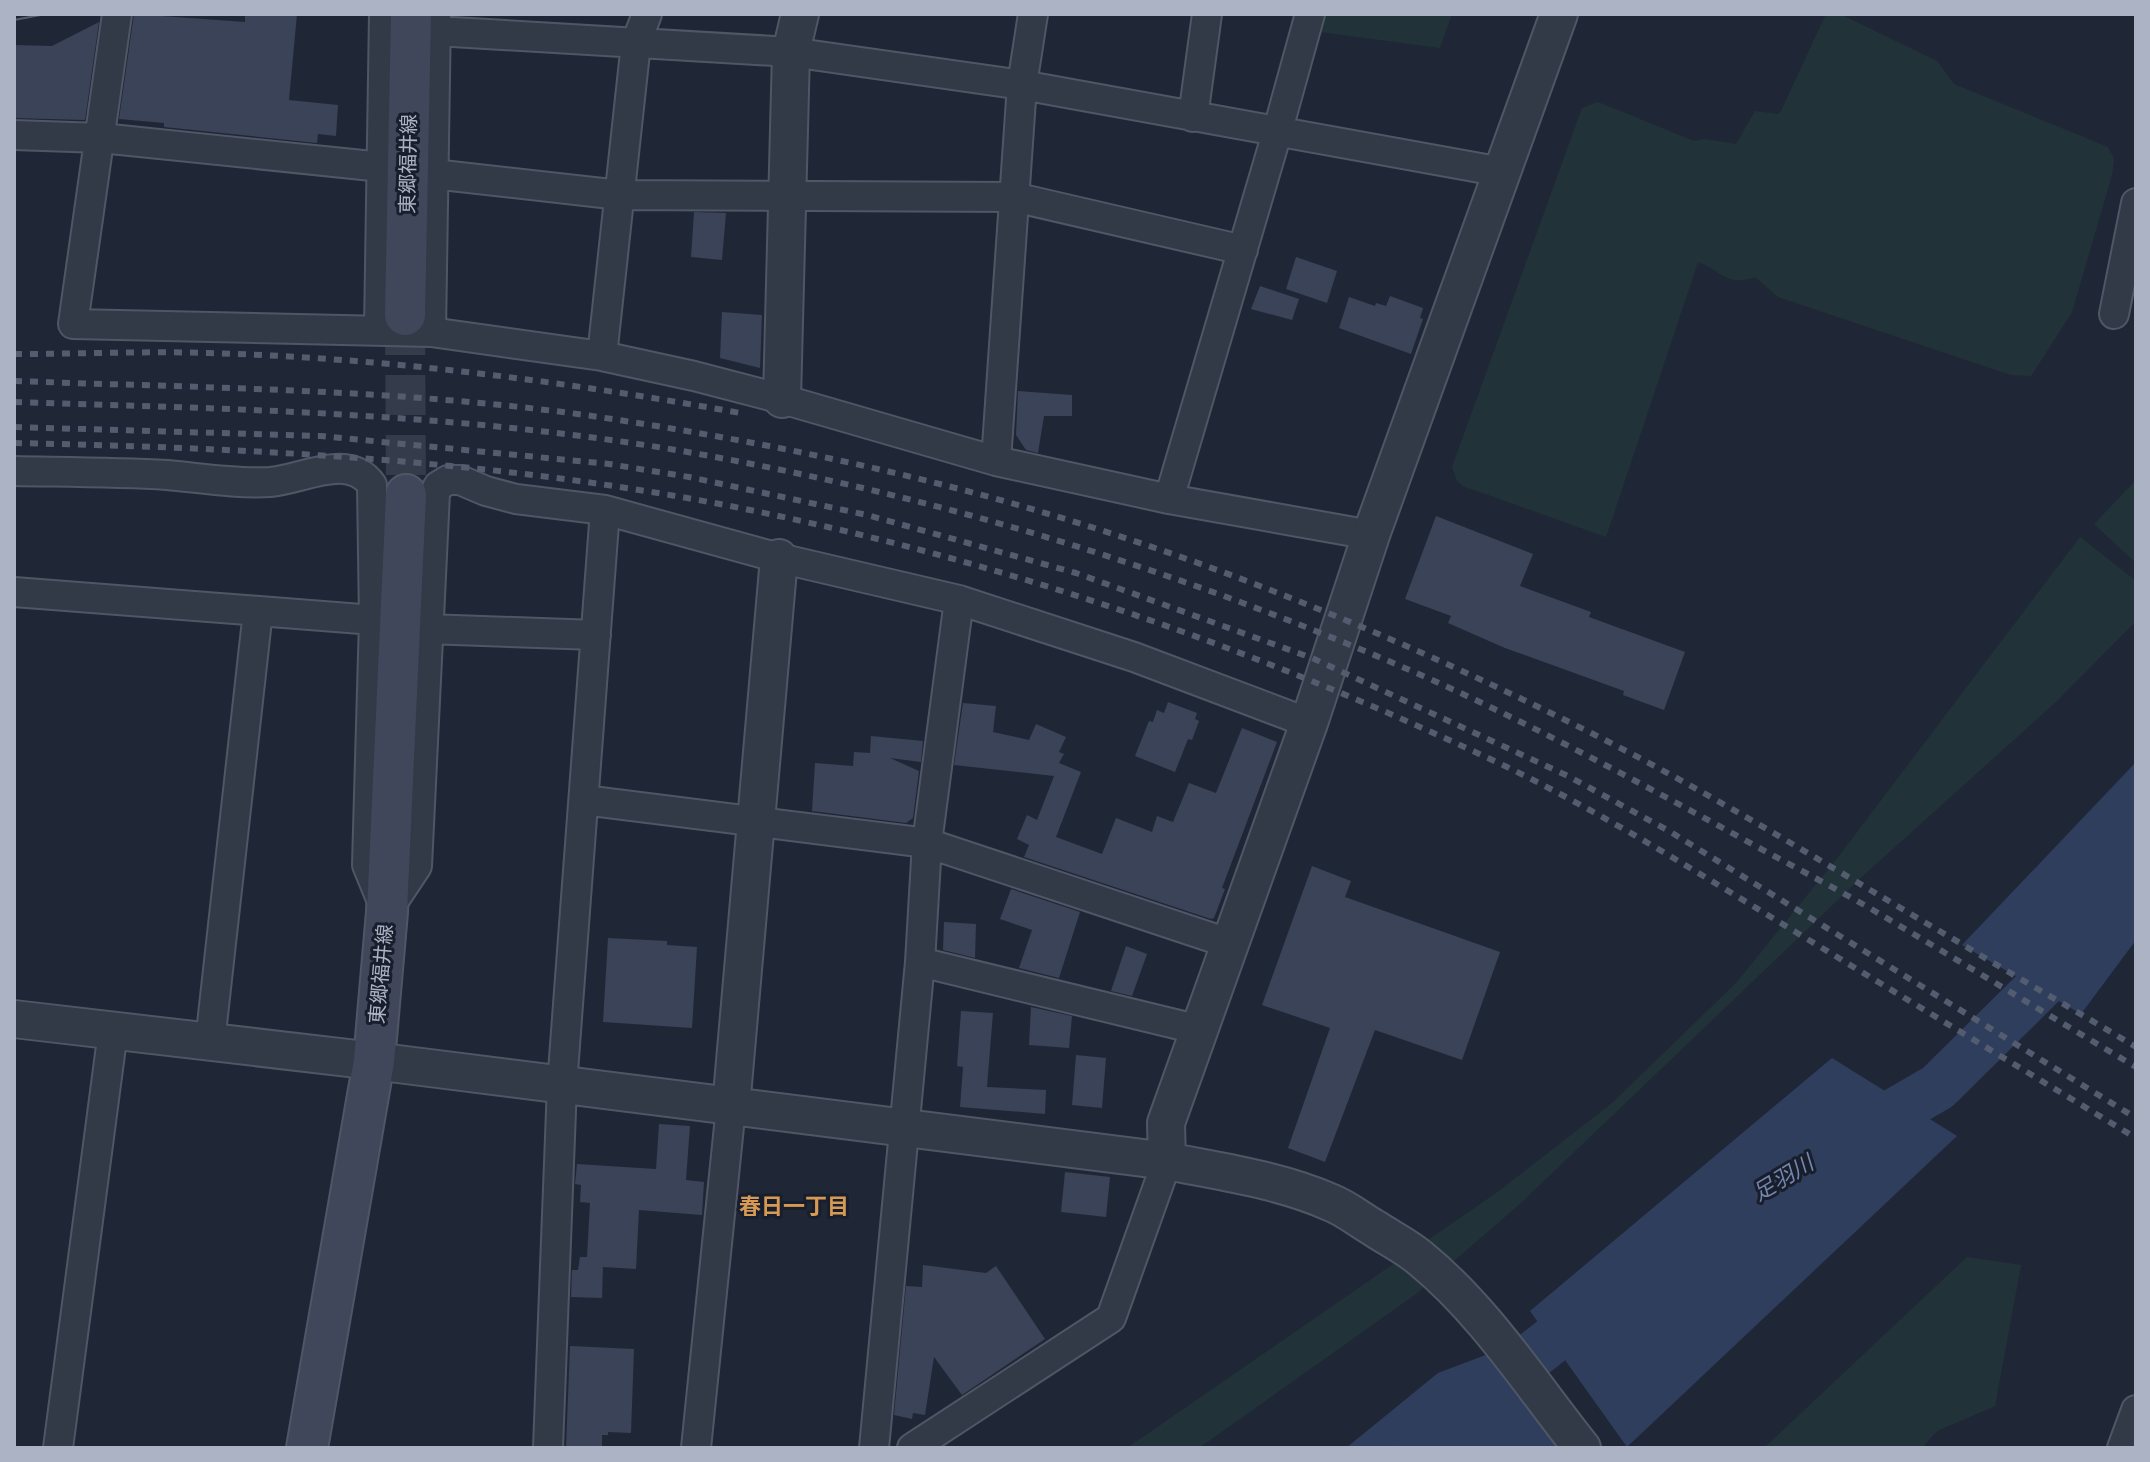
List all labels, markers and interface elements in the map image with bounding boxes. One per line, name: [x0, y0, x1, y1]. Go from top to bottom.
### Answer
street label: 東郷福井線: [395, 114, 421, 214]
street label: 東郷福井線: [365, 923, 397, 1025]
water label: 足羽川: [1748, 1149, 1819, 1206]
district label: 春日一丁目: [739, 1194, 849, 1219]

